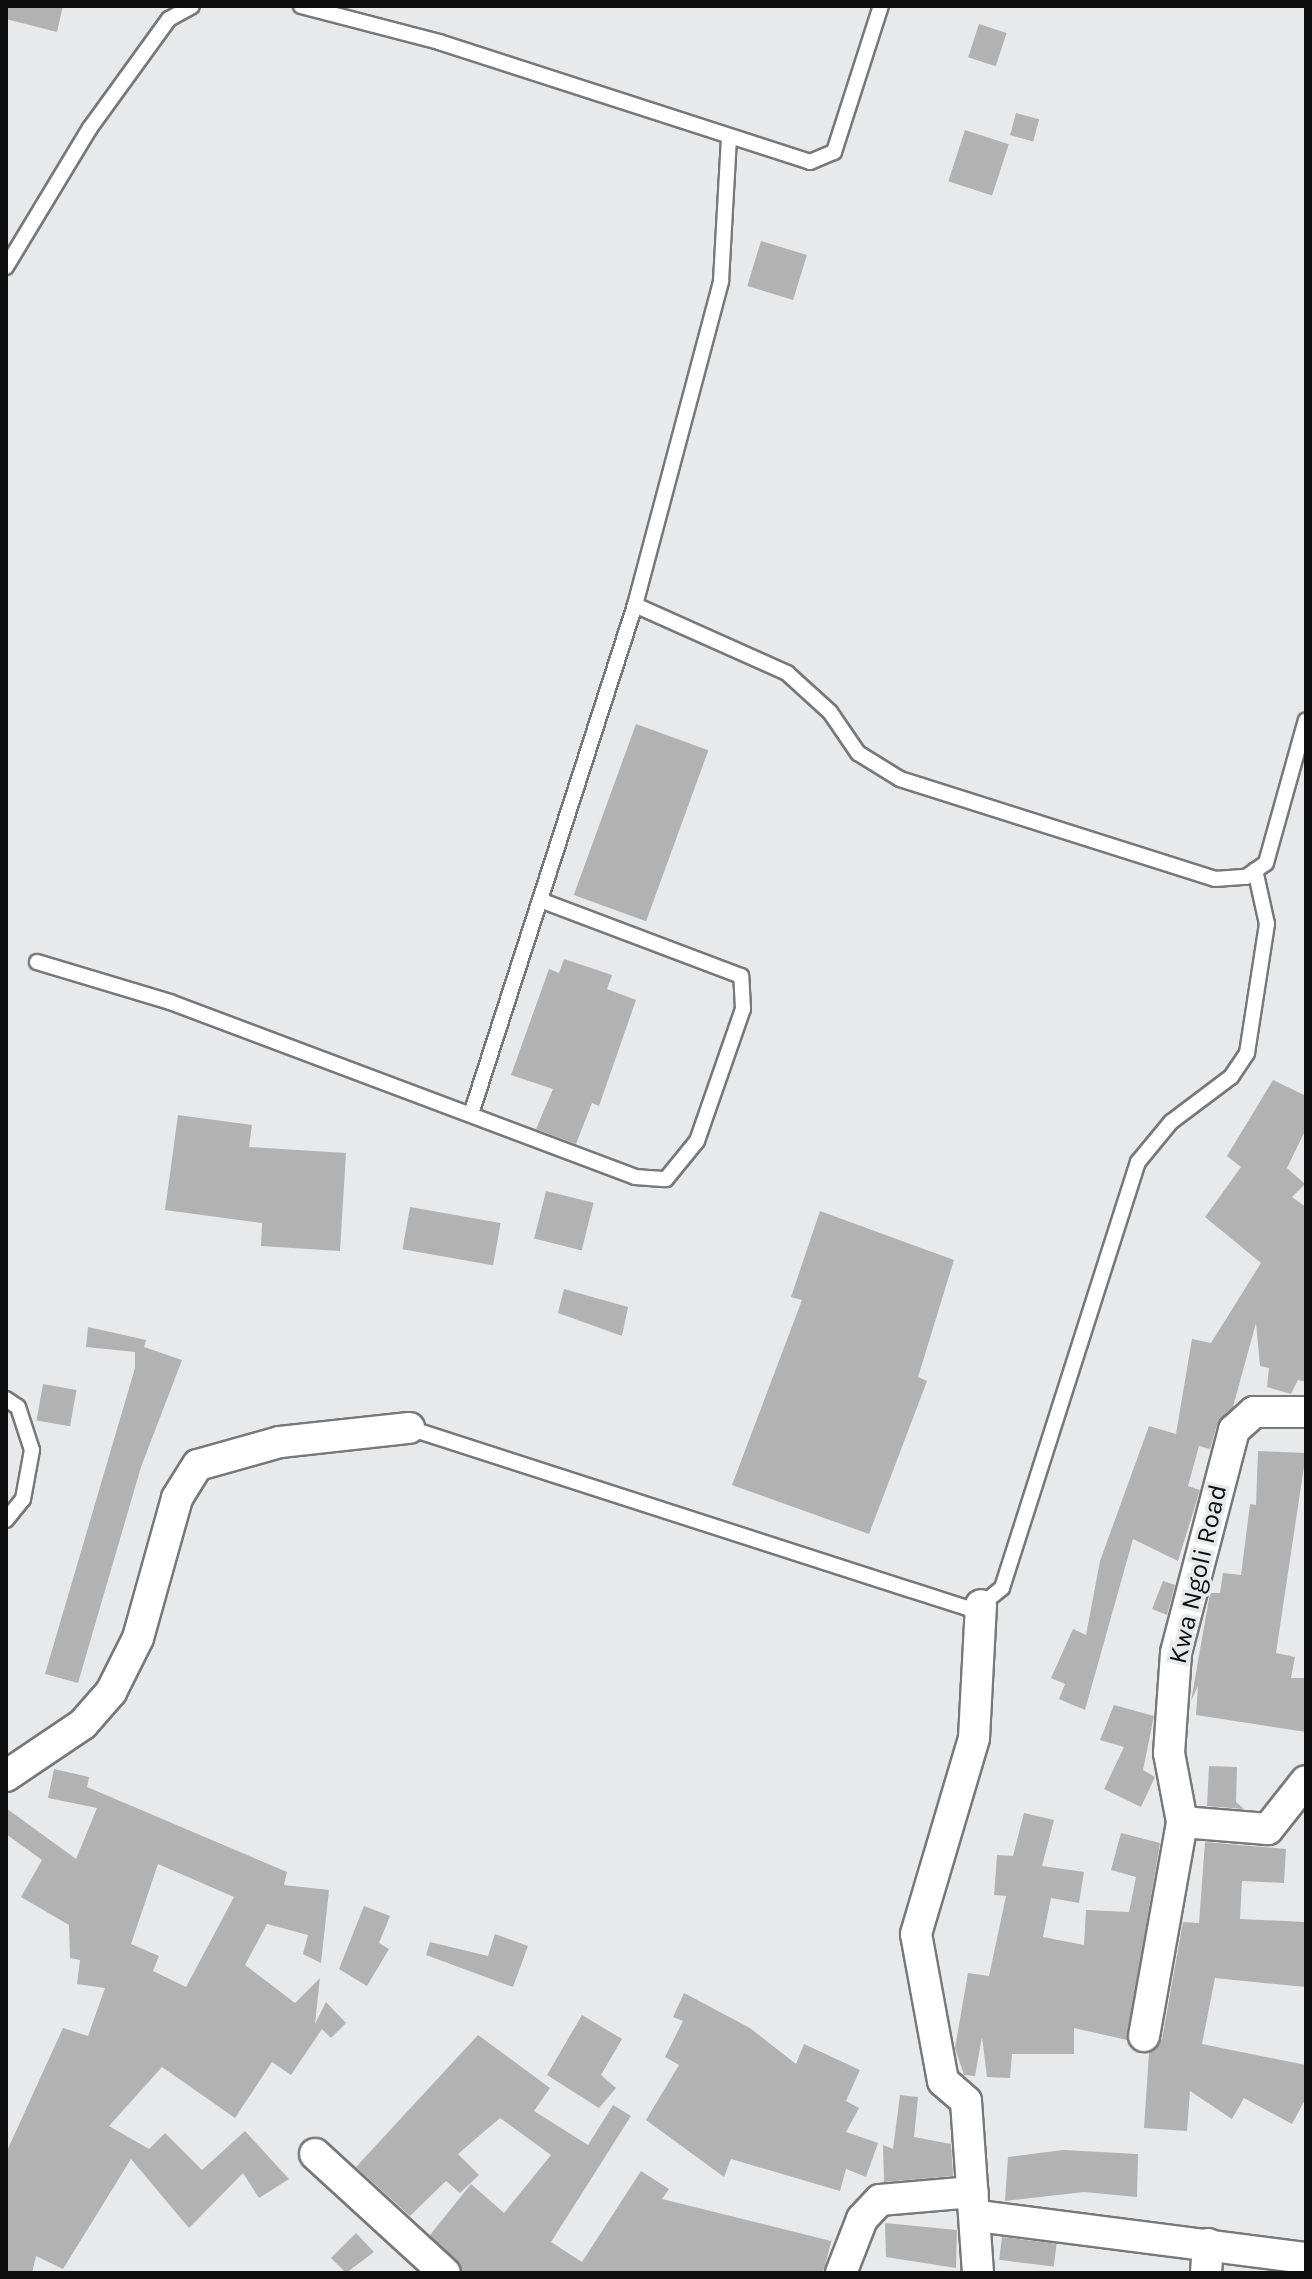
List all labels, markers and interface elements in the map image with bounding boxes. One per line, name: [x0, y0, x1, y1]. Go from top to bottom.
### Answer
street label: Kwa Ngoli Road: [1162, 1481, 1234, 1667]

